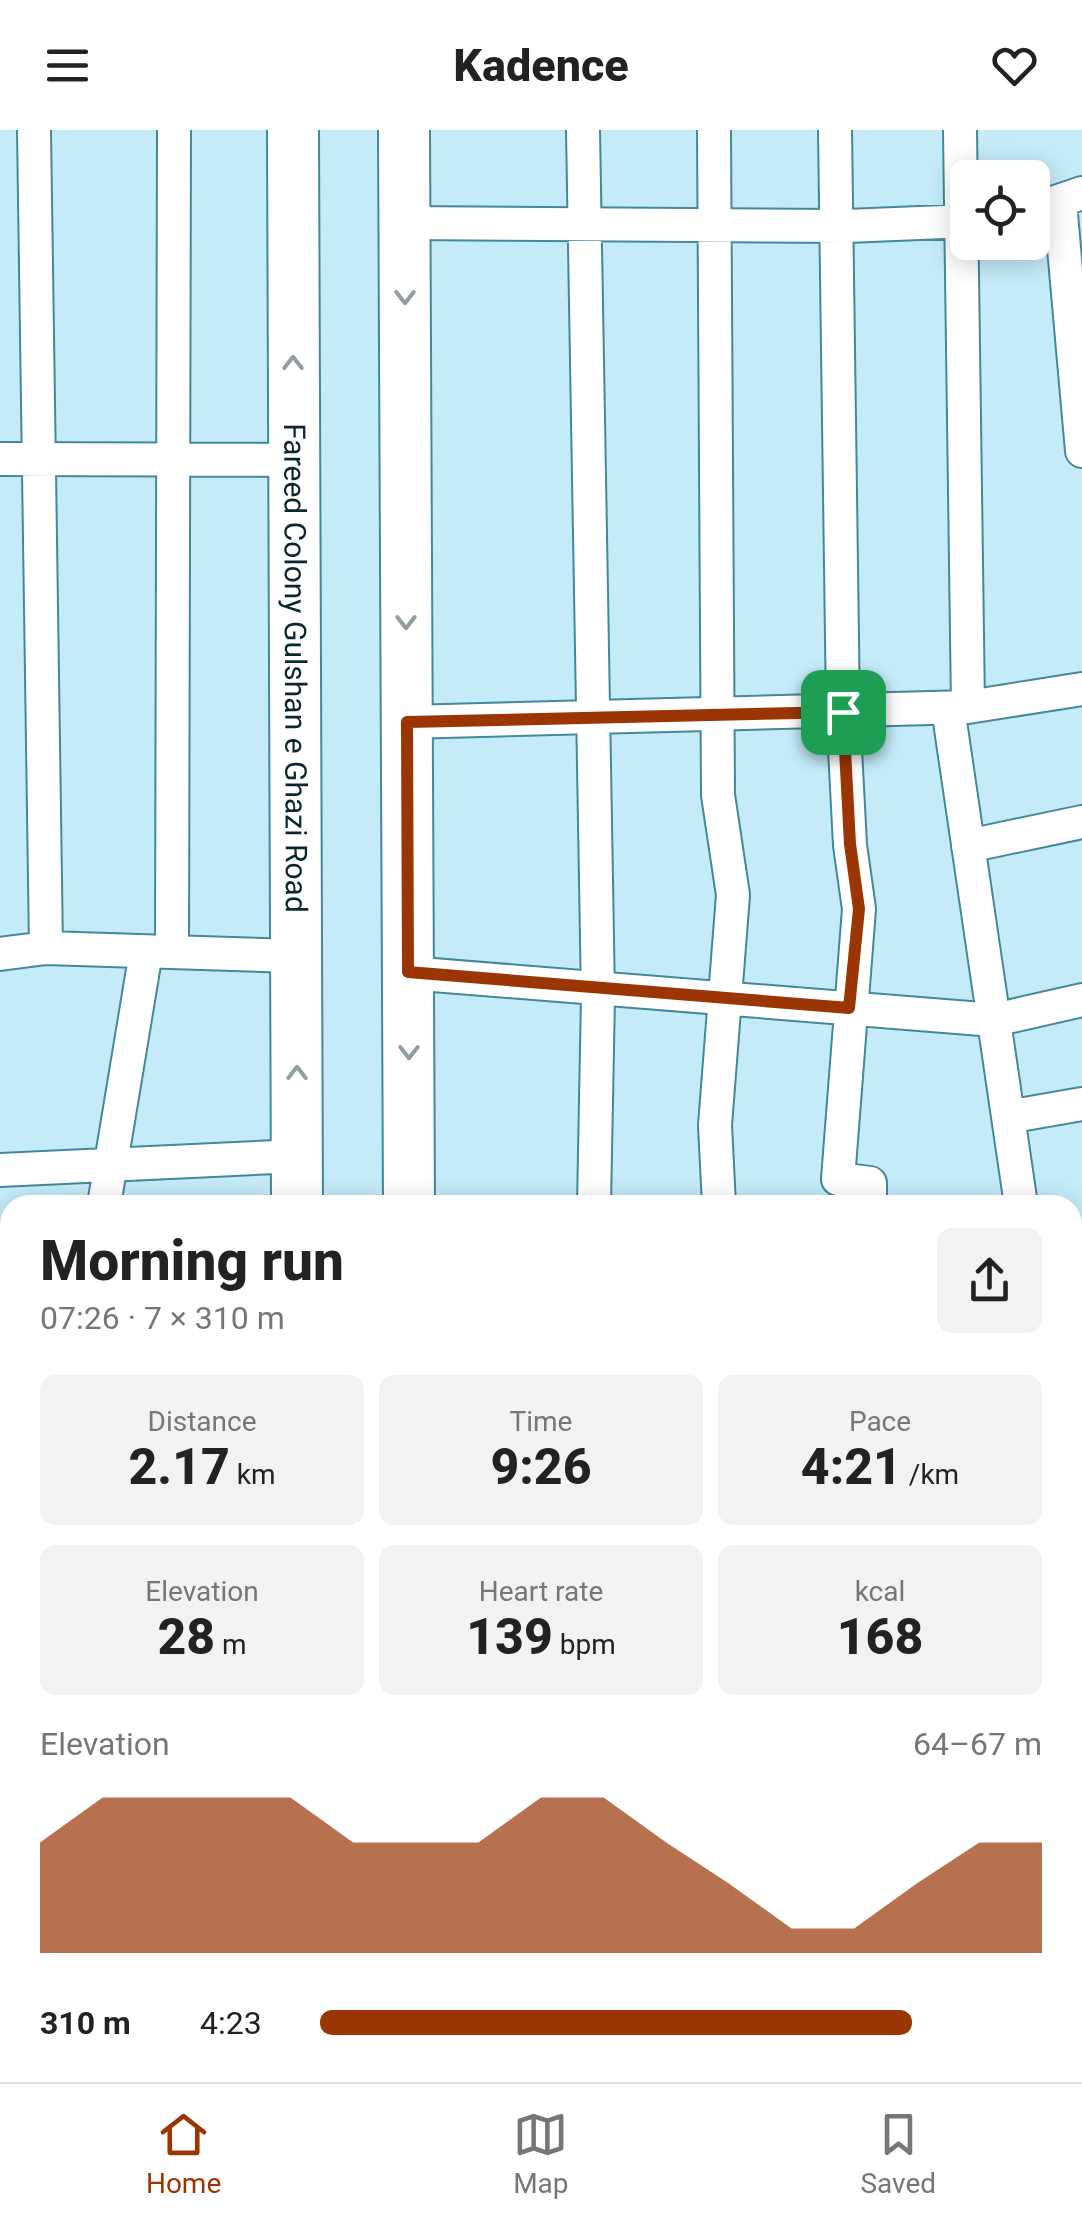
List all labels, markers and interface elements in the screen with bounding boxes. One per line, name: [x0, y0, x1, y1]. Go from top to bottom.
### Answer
icon: menu: [40, 38, 95, 93]
icon: heart: [987, 38, 1042, 93]
text: Kadence: [453, 39, 629, 92]
map controls: [950, 160, 1050, 260]
button: locate: [950, 160, 1050, 260]
one-way arrow: [394, 290, 416, 306]
one-way arrow: [282, 354, 304, 370]
street label: Fareed Colony Gulshan e Ghazi Road: [277, 423, 314, 913]
one-way arrow: [396, 615, 417, 631]
pin: [801, 670, 886, 755]
icon: arrive: [816, 685, 871, 740]
one-way arrow: [398, 1046, 420, 1061]
one-way arrow: [286, 1064, 308, 1080]
button: share: [937, 1228, 1042, 1333]
text: Morning run: [40, 1229, 344, 1293]
text: 07:26 · 7 × 310 m: [40, 1299, 285, 1337]
text: Distance: [148, 1405, 257, 1438]
text: Time: [510, 1405, 572, 1438]
text: Pace: [849, 1405, 911, 1438]
text: 2.17: [128, 1438, 230, 1496]
text: 9:26: [490, 1438, 592, 1496]
text: 4:21: [801, 1438, 902, 1496]
text: km: [230, 1458, 276, 1491]
text: /km: [902, 1458, 959, 1491]
text: Elevation: [145, 1575, 259, 1608]
text: Heart rate: [479, 1575, 603, 1608]
text: kcal: [855, 1575, 905, 1608]
text: 28: [157, 1608, 215, 1666]
text: 139: [466, 1608, 553, 1666]
text: 168: [837, 1608, 923, 1666]
text: m: [215, 1628, 247, 1661]
text: bpm: [553, 1628, 616, 1661]
text: Elevation: [40, 1725, 170, 1763]
text: 64–67 m: [913, 1725, 1042, 1763]
text: 310 m: [40, 2004, 131, 2042]
text: 4:23: [200, 2004, 262, 2042]
tab: Home: [146, 2107, 221, 2200]
tab: Map: [513, 2107, 569, 2200]
tab: Saved: [860, 2107, 936, 2200]

